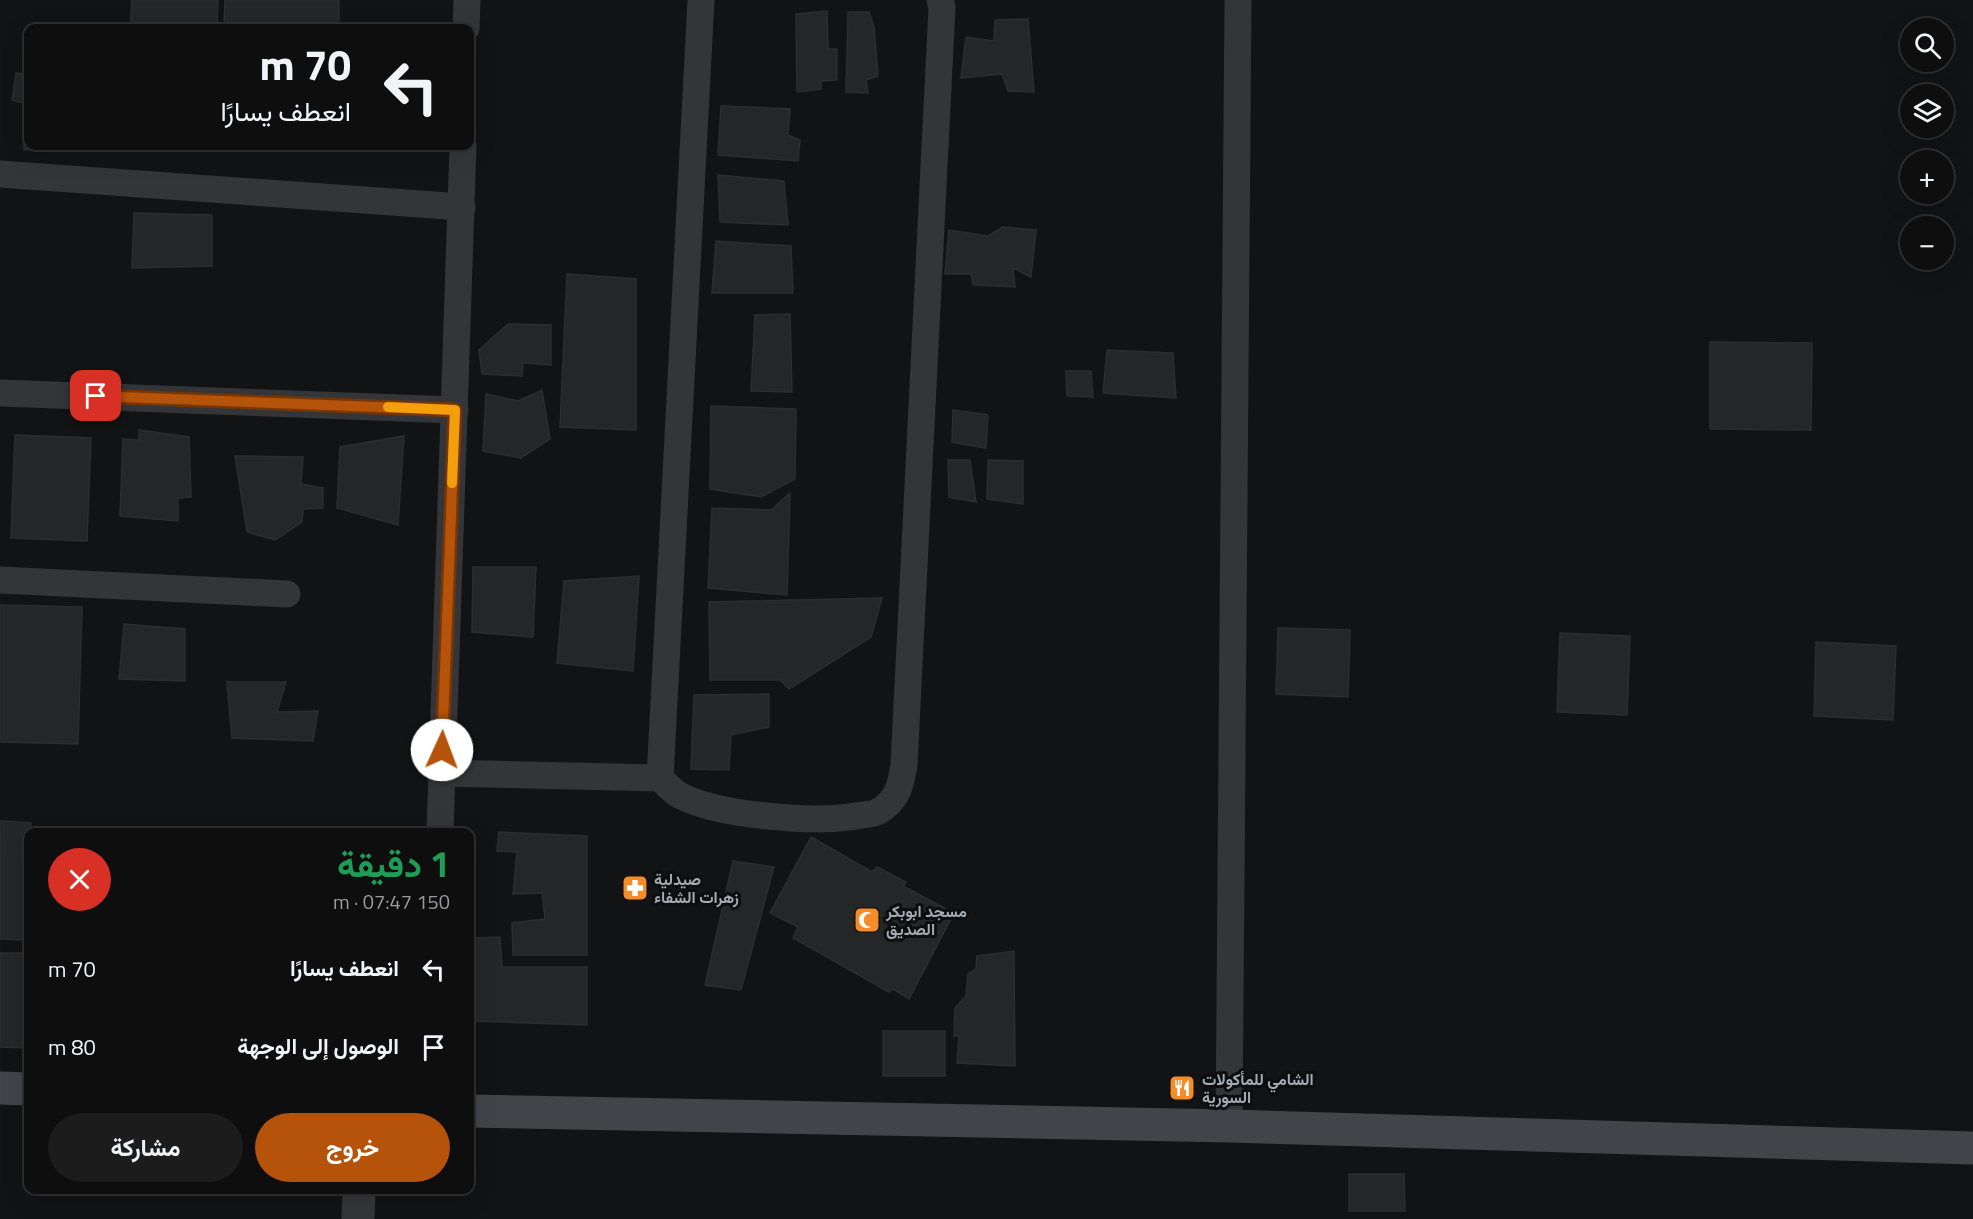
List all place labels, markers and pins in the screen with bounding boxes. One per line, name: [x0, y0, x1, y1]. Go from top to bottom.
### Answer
pin: [70, 370, 121, 421]
place label: صيدلية زهرات الشفاء: [654, 867, 739, 909]
pharmacy icon: صيدلية زهرات الشفاء: [620, 873, 650, 903]
place label: مسجد ابوبكر الصديق: [885, 899, 967, 941]
mosque icon: مسجد ابوبكر الصديق: [852, 905, 882, 935]
place label: الشامي للمأكولات السورية: [1202, 1067, 1314, 1109]
restaurant icon: الشامي للمأكولات السورية: [1167, 1073, 1197, 1103]

